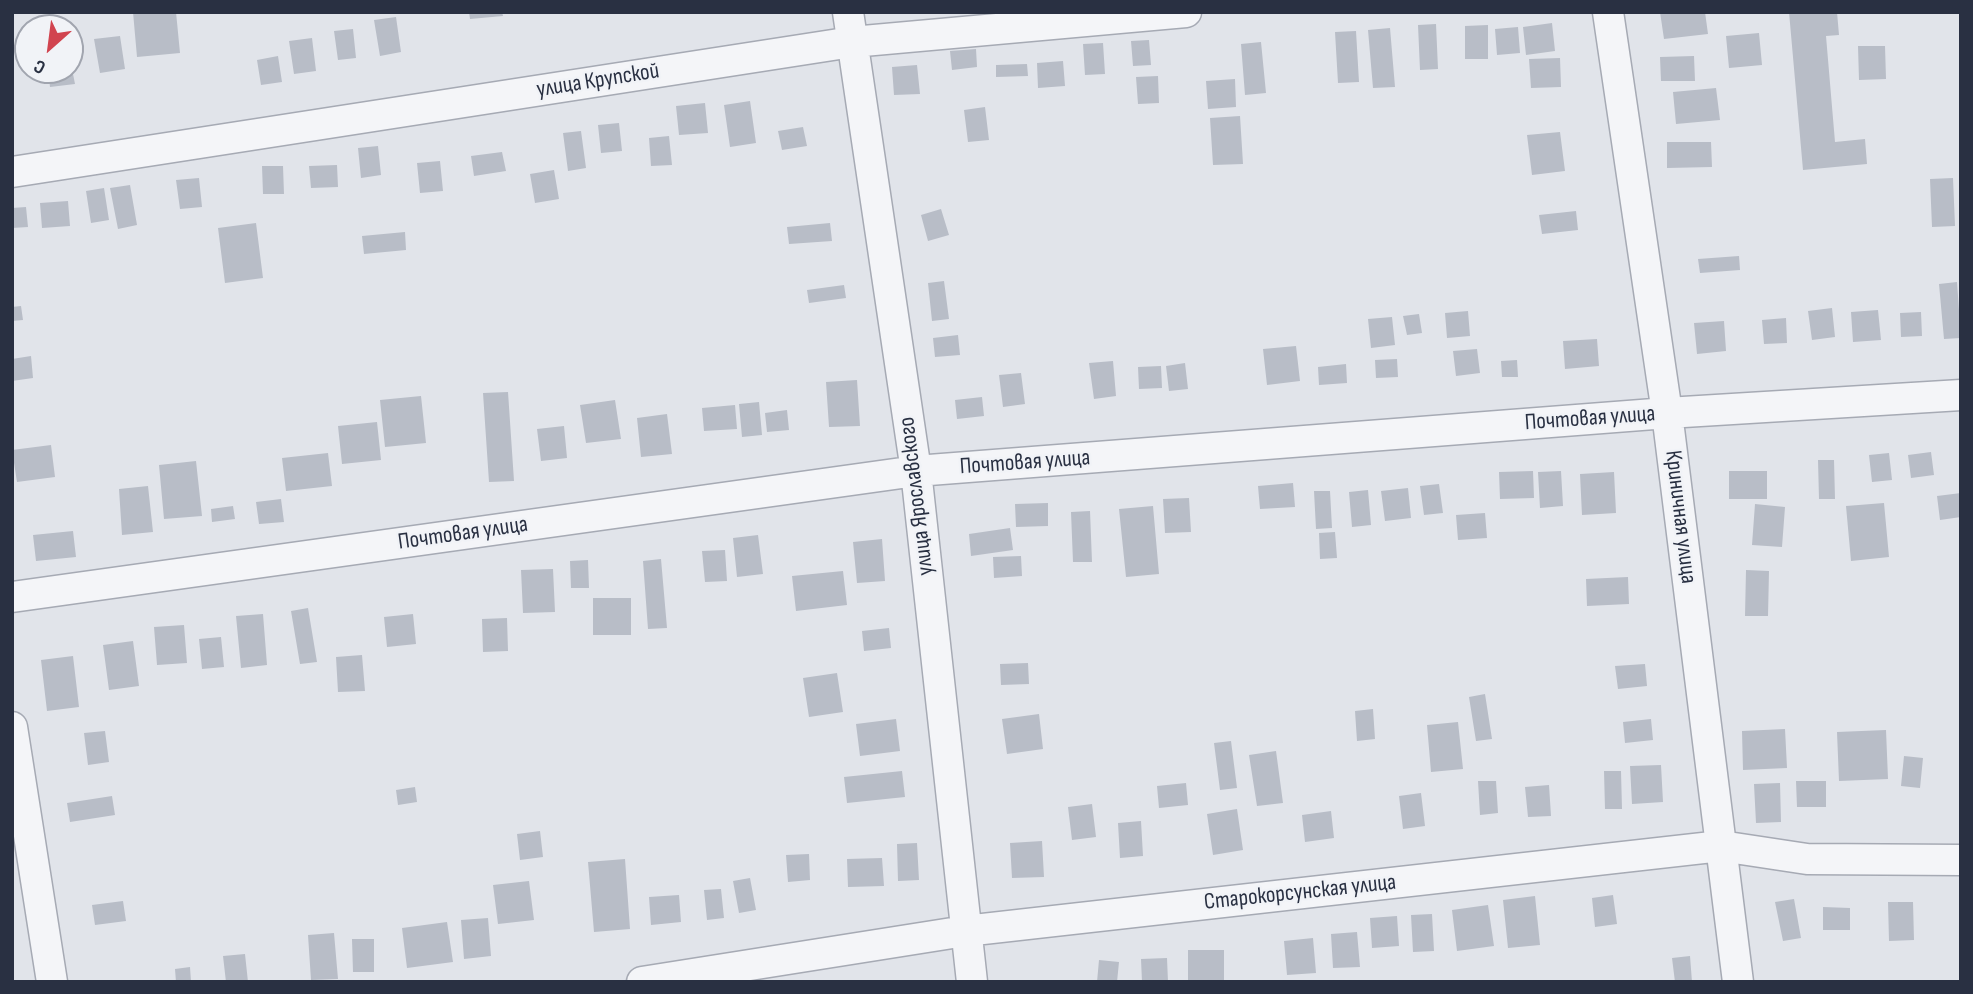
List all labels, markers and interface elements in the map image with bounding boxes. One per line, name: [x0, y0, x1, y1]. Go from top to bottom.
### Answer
north arrow: [14, 14, 84, 84]
text: С: [30, 54, 50, 79]
street label: улица Крупской: [535, 58, 661, 104]
street label: Почтовая улица: [1524, 401, 1656, 437]
street label: улица Ярославского: [894, 415, 940, 577]
street label: Почтовая улица: [959, 445, 1091, 481]
street label: Криничная улица: [1658, 449, 1702, 585]
street label: Почтовая улица: [396, 511, 530, 557]
street label: Старокорсунская улица: [1203, 869, 1397, 917]

